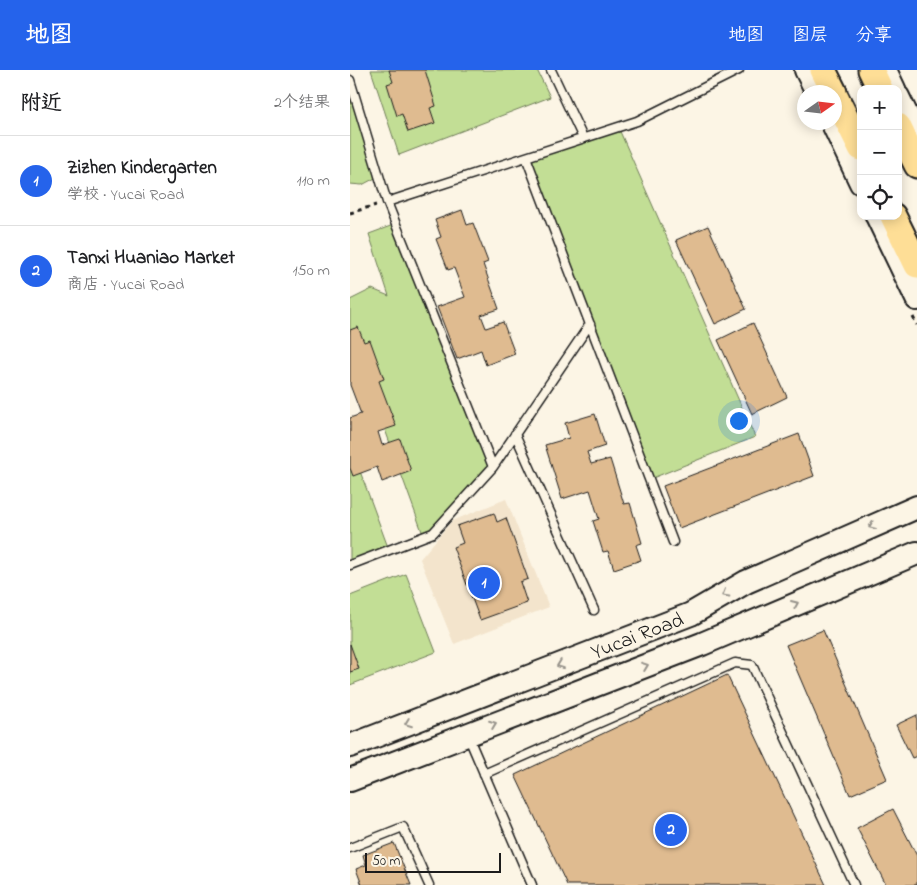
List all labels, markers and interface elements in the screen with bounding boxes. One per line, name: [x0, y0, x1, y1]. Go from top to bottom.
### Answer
text: 地图: [25, 19, 73, 54]
text: 地图: [728, 23, 764, 49]
text: 图层: [792, 23, 828, 49]
text: 分享: [856, 23, 892, 49]
north arrow: [797, 85, 842, 130]
map controls: [857, 85, 902, 220]
button: +: [857, 85, 902, 130]
text: 附近: [20, 89, 62, 119]
text: 2个结果: [274, 91, 330, 115]
button: −: [857, 130, 902, 175]
text: Zizhen Kindergarten: [67, 155, 217, 182]
text: 1: [33, 169, 39, 193]
text: 110 m: [296, 169, 330, 193]
button: locate: [857, 175, 902, 220]
text: 学校 · Yucai Road: [67, 183, 184, 207]
text: Tanxi Huaniao Market: [67, 245, 235, 272]
text: 2: [32, 259, 40, 283]
text: 150 m: [292, 259, 330, 283]
text: 商店 · Yucai Road: [67, 273, 184, 297]
your location: [726, 408, 752, 434]
one-way arrow: [868, 520, 877, 531]
pin: 1: [468, 564, 500, 602]
one-way arrow: [721, 588, 730, 598]
one-way arrow: [790, 600, 799, 611]
street label: Yucai Road: [587, 605, 689, 668]
one-way arrow: [556, 659, 565, 669]
one-way arrow: [640, 662, 649, 672]
one-way arrow: [404, 717, 413, 727]
one-way arrow: [489, 720, 497, 730]
pin: 2: [655, 811, 687, 849]
scale bar: [365, 850, 501, 873]
text: 50 m: [372, 851, 400, 872]

